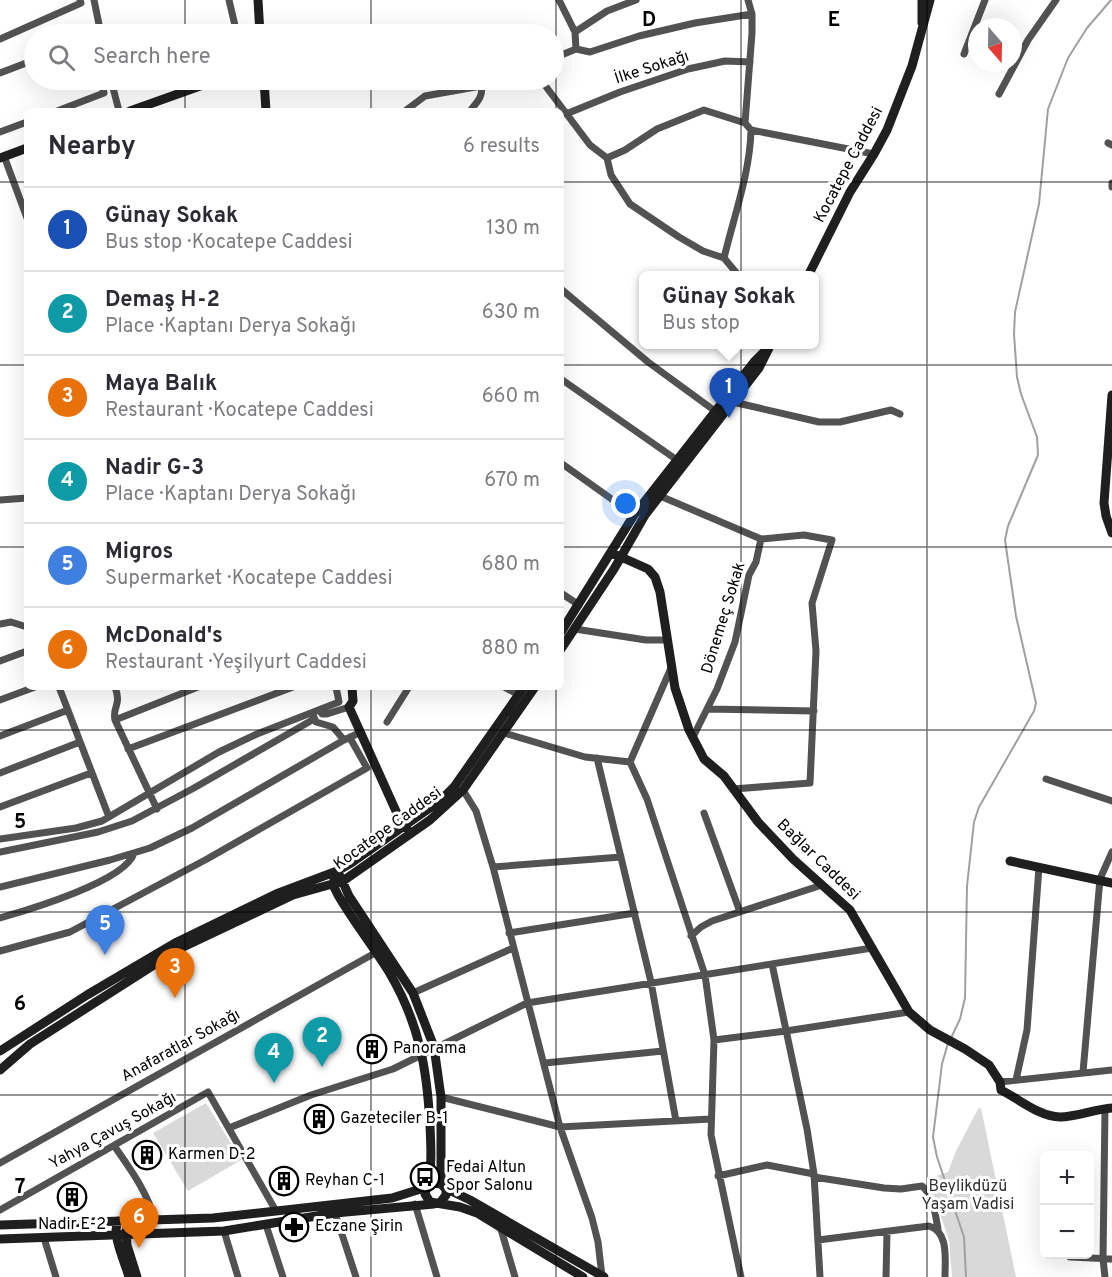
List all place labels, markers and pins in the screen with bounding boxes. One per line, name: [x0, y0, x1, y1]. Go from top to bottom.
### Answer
pin: 1: [710, 368, 748, 418]
pin: 5: [86, 906, 124, 955]
pin: 3: [156, 948, 195, 998]
pin: 2: [302, 1018, 342, 1067]
building icon: Panorama: [356, 1033, 388, 1065]
pin: 4: [254, 1034, 294, 1083]
place label: Panorama: [393, 1039, 466, 1059]
building icon: Gazeteciler B-1: [303, 1103, 335, 1135]
place label: Gazeteciler B-1: [340, 1109, 448, 1129]
building icon: Karmen D-2: [131, 1139, 163, 1171]
place label: Karmen D-2: [168, 1145, 256, 1165]
place label: Fedai Altun Spor Salonu: [446, 1158, 533, 1196]
bus stop icon: Fedai Altun Spor Salonu: [409, 1161, 441, 1193]
building icon: Reyhan C-1: [268, 1165, 300, 1197]
place label: Reyhan C-1: [305, 1171, 385, 1191]
building icon: Nadir E-2: [56, 1181, 88, 1213]
pin: 6: [120, 1198, 158, 1248]
pharmacy icon: Eczane Şirin: [278, 1211, 310, 1243]
place label: Nadir E-2: [38, 1215, 106, 1235]
place label: Eczane Şirin: [315, 1217, 403, 1237]

